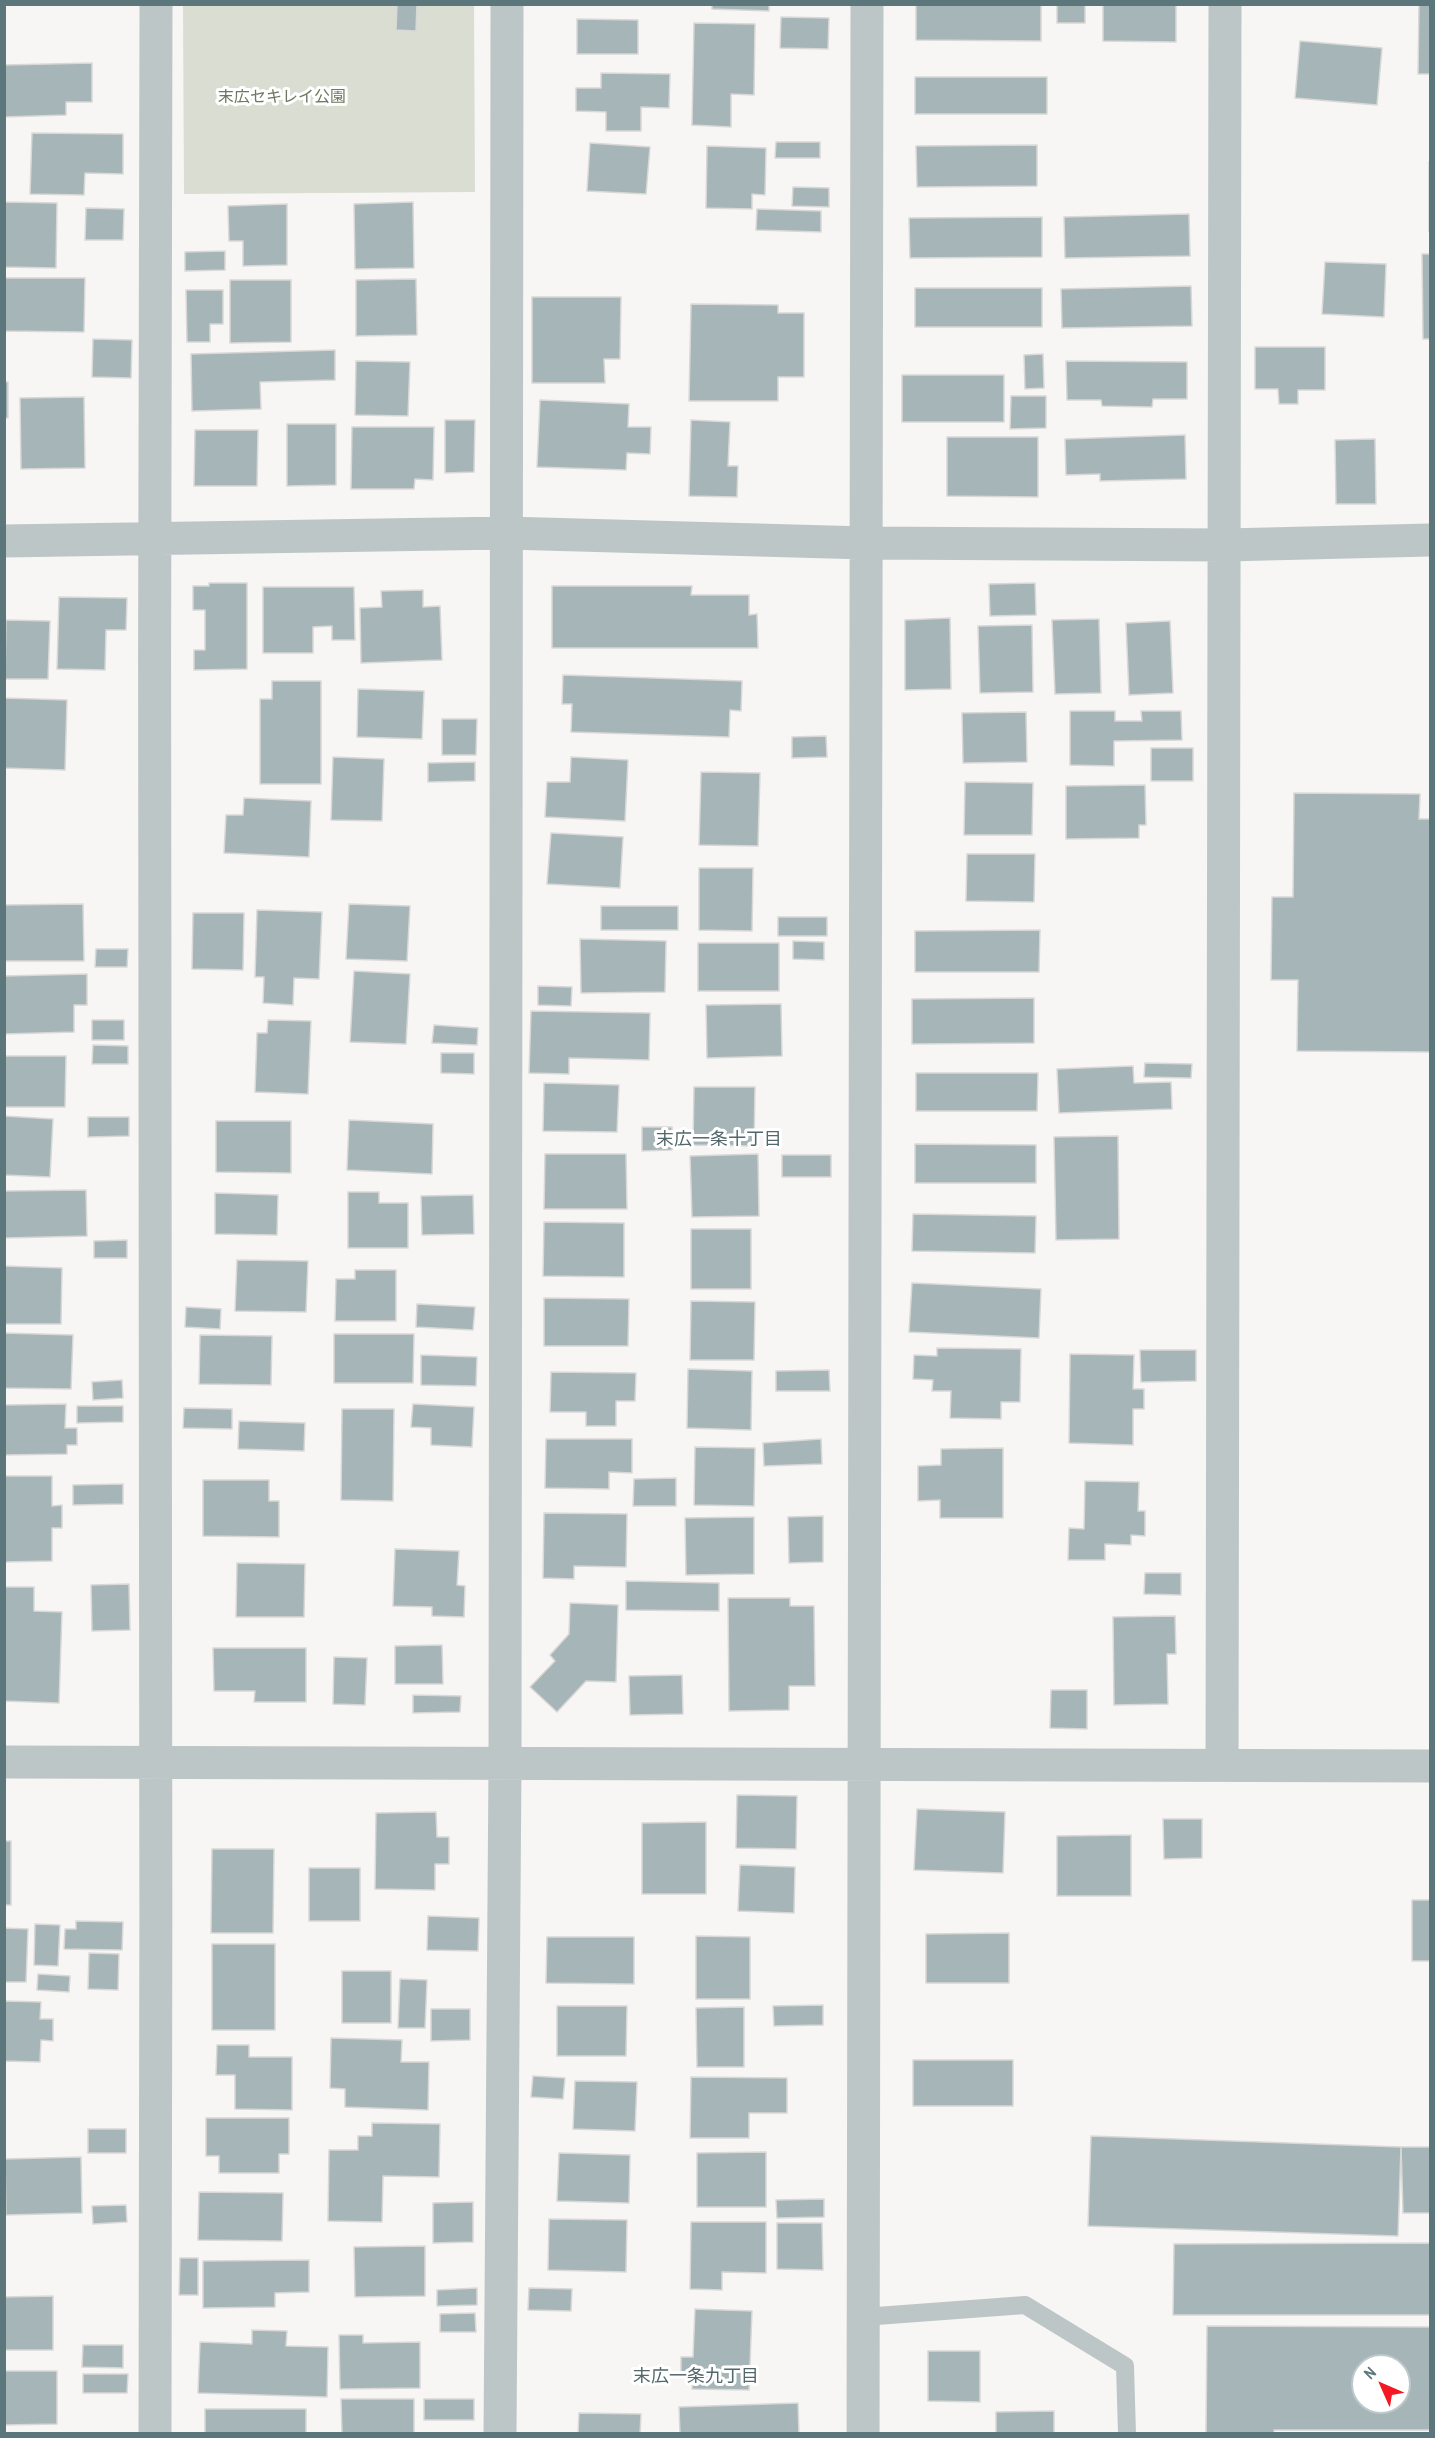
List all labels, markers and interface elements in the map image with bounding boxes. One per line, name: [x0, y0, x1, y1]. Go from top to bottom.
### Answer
park label: 末広セキレイ公園: [218, 88, 346, 108]
district label: 末広一条十丁目: [656, 1129, 782, 1151]
north arrow: [1351, 2354, 1411, 2414]
text: N: [1359, 2362, 1381, 2384]
district label: 末広一条九丁目: [633, 2366, 759, 2388]

